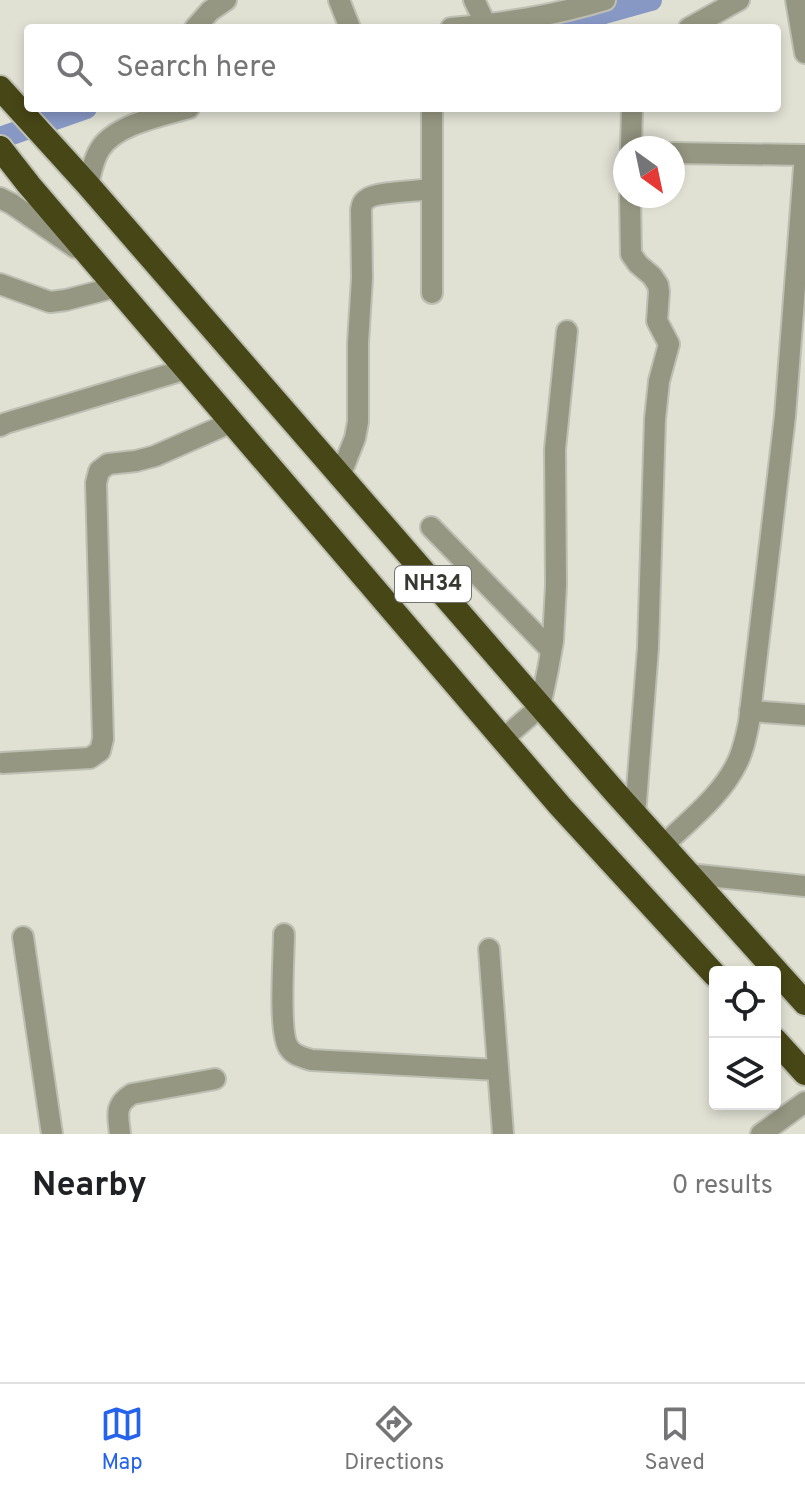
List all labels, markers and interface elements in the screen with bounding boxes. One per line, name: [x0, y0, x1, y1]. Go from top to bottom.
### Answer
search box: [24, 24, 781, 112]
icon: search: [52, 46, 96, 90]
text: Search here: [116, 50, 276, 87]
north arrow: [613, 136, 685, 208]
road number: NH34: [395, 566, 471, 602]
map controls: [709, 966, 781, 1110]
button: locate: [709, 966, 781, 1038]
button: layers: [709, 1038, 781, 1110]
text: Nearby: [32, 1165, 147, 1208]
text: 0 results: [672, 1170, 773, 1203]
tab: Map: [100, 1402, 144, 1477]
tab: Directions: [344, 1402, 444, 1477]
tab: Saved: [644, 1402, 705, 1477]

